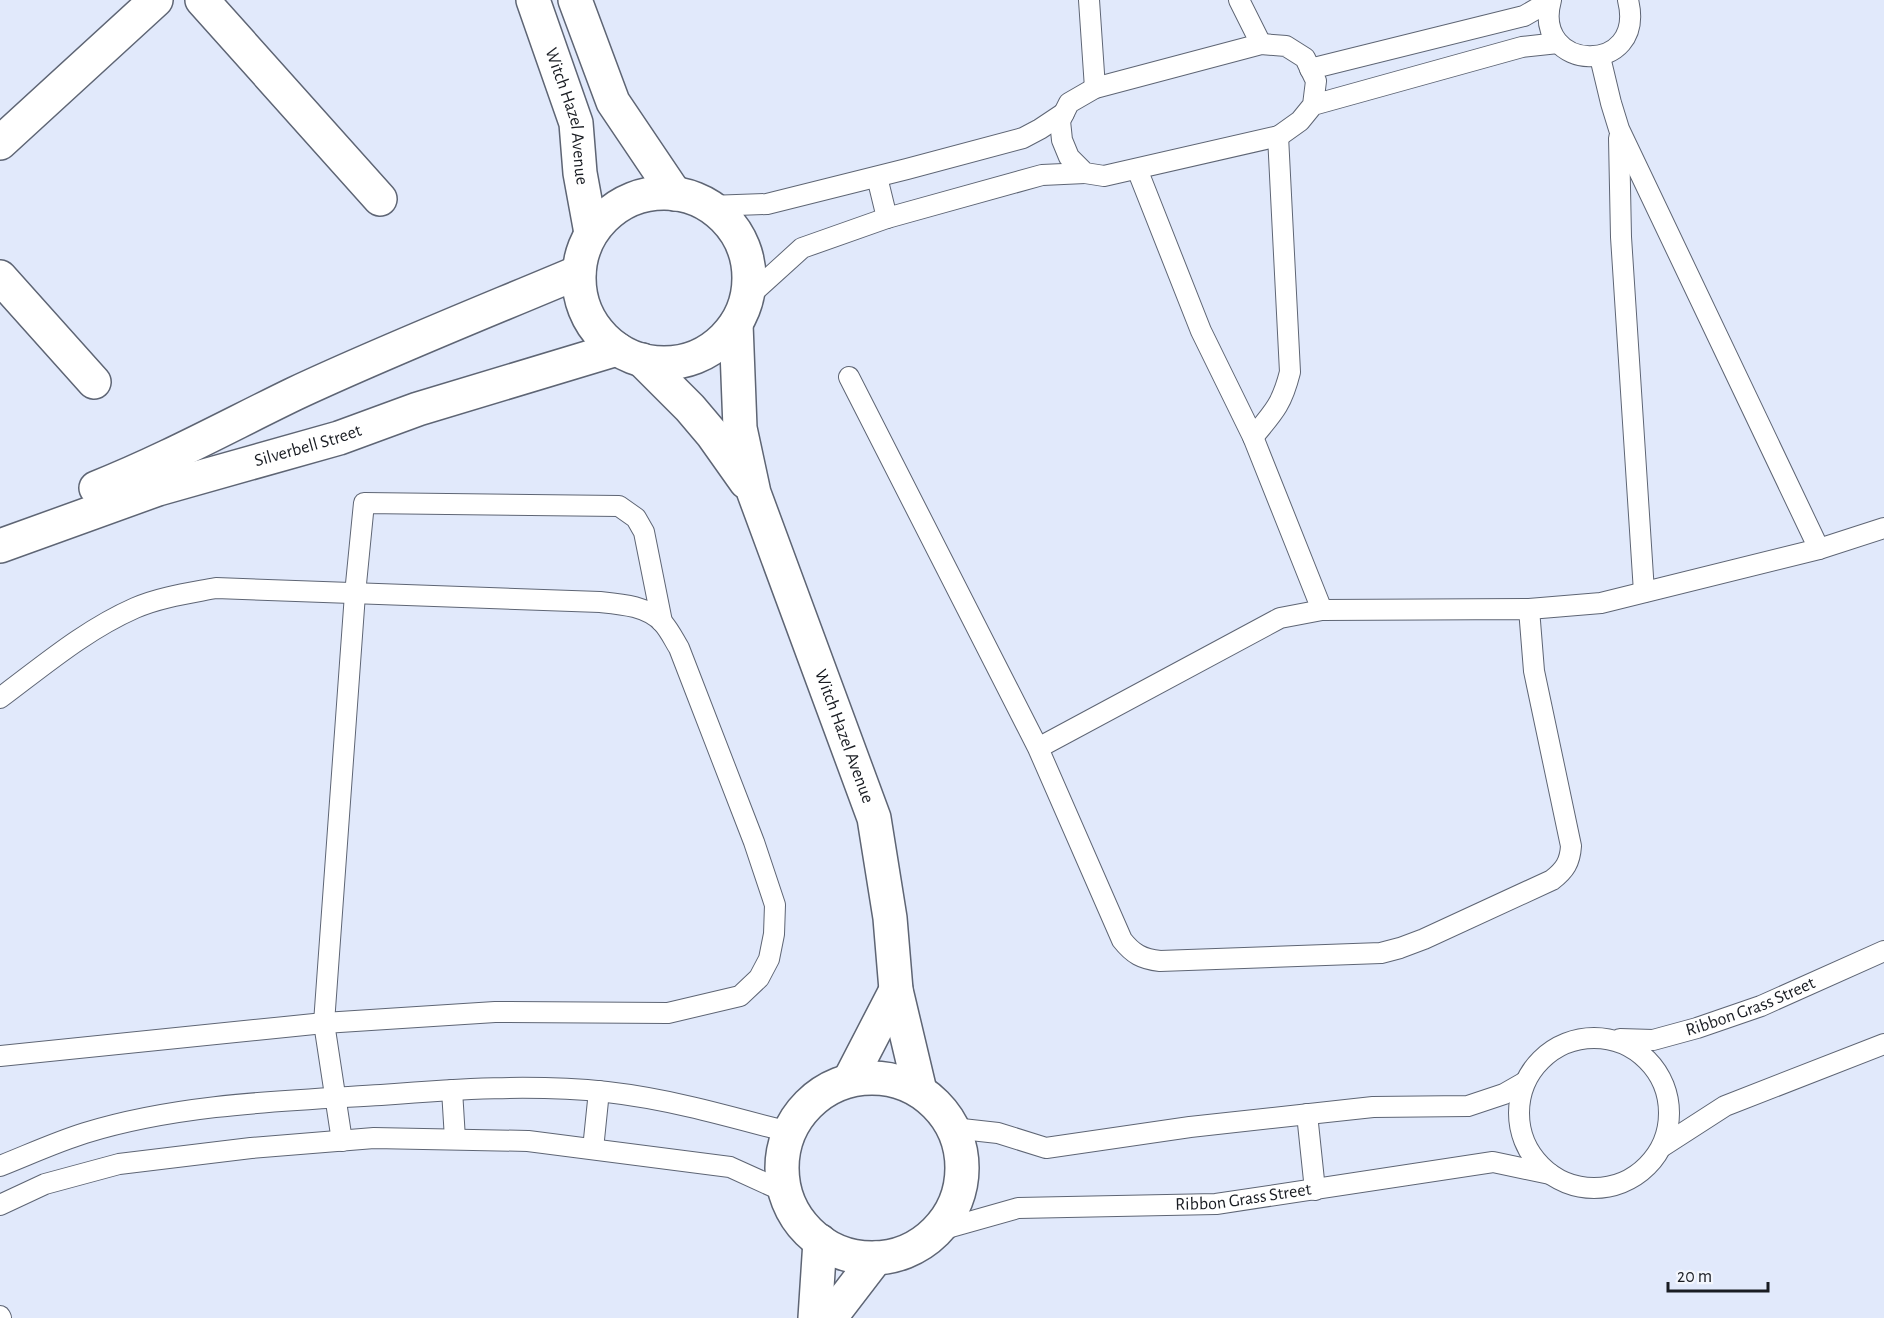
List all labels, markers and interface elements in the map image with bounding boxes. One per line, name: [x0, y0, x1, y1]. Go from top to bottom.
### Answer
street label: Witch Hazel Avenue: [542, 46, 591, 186]
street label: Silverbell Street: [252, 421, 364, 470]
street label: Witch Hazel Avenue: [811, 667, 877, 806]
street label: Ribbon Grass Street: [1684, 974, 1818, 1040]
street label: Ribbon Grass Street: [1175, 1181, 1313, 1214]
scale bar: [1668, 1255, 1768, 1293]
text: 20 m: [1677, 1268, 1712, 1286]

